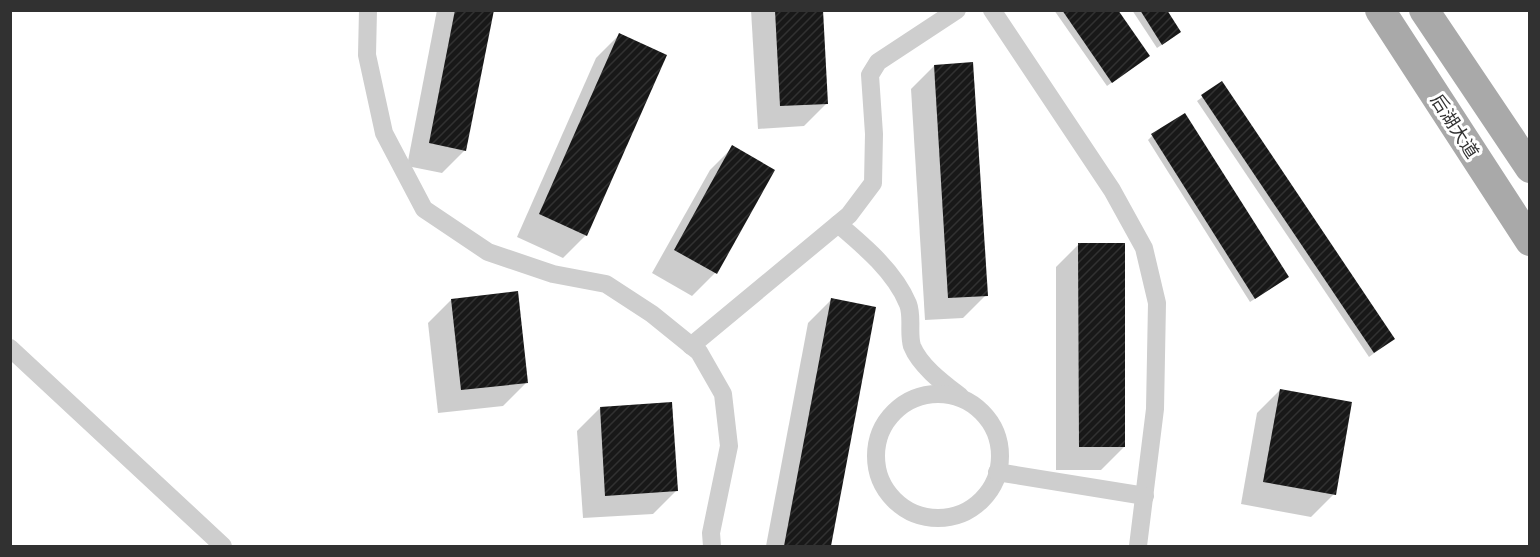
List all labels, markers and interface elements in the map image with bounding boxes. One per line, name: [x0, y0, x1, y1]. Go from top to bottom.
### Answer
street label: 后湖大道: [1425, 89, 1485, 163]

